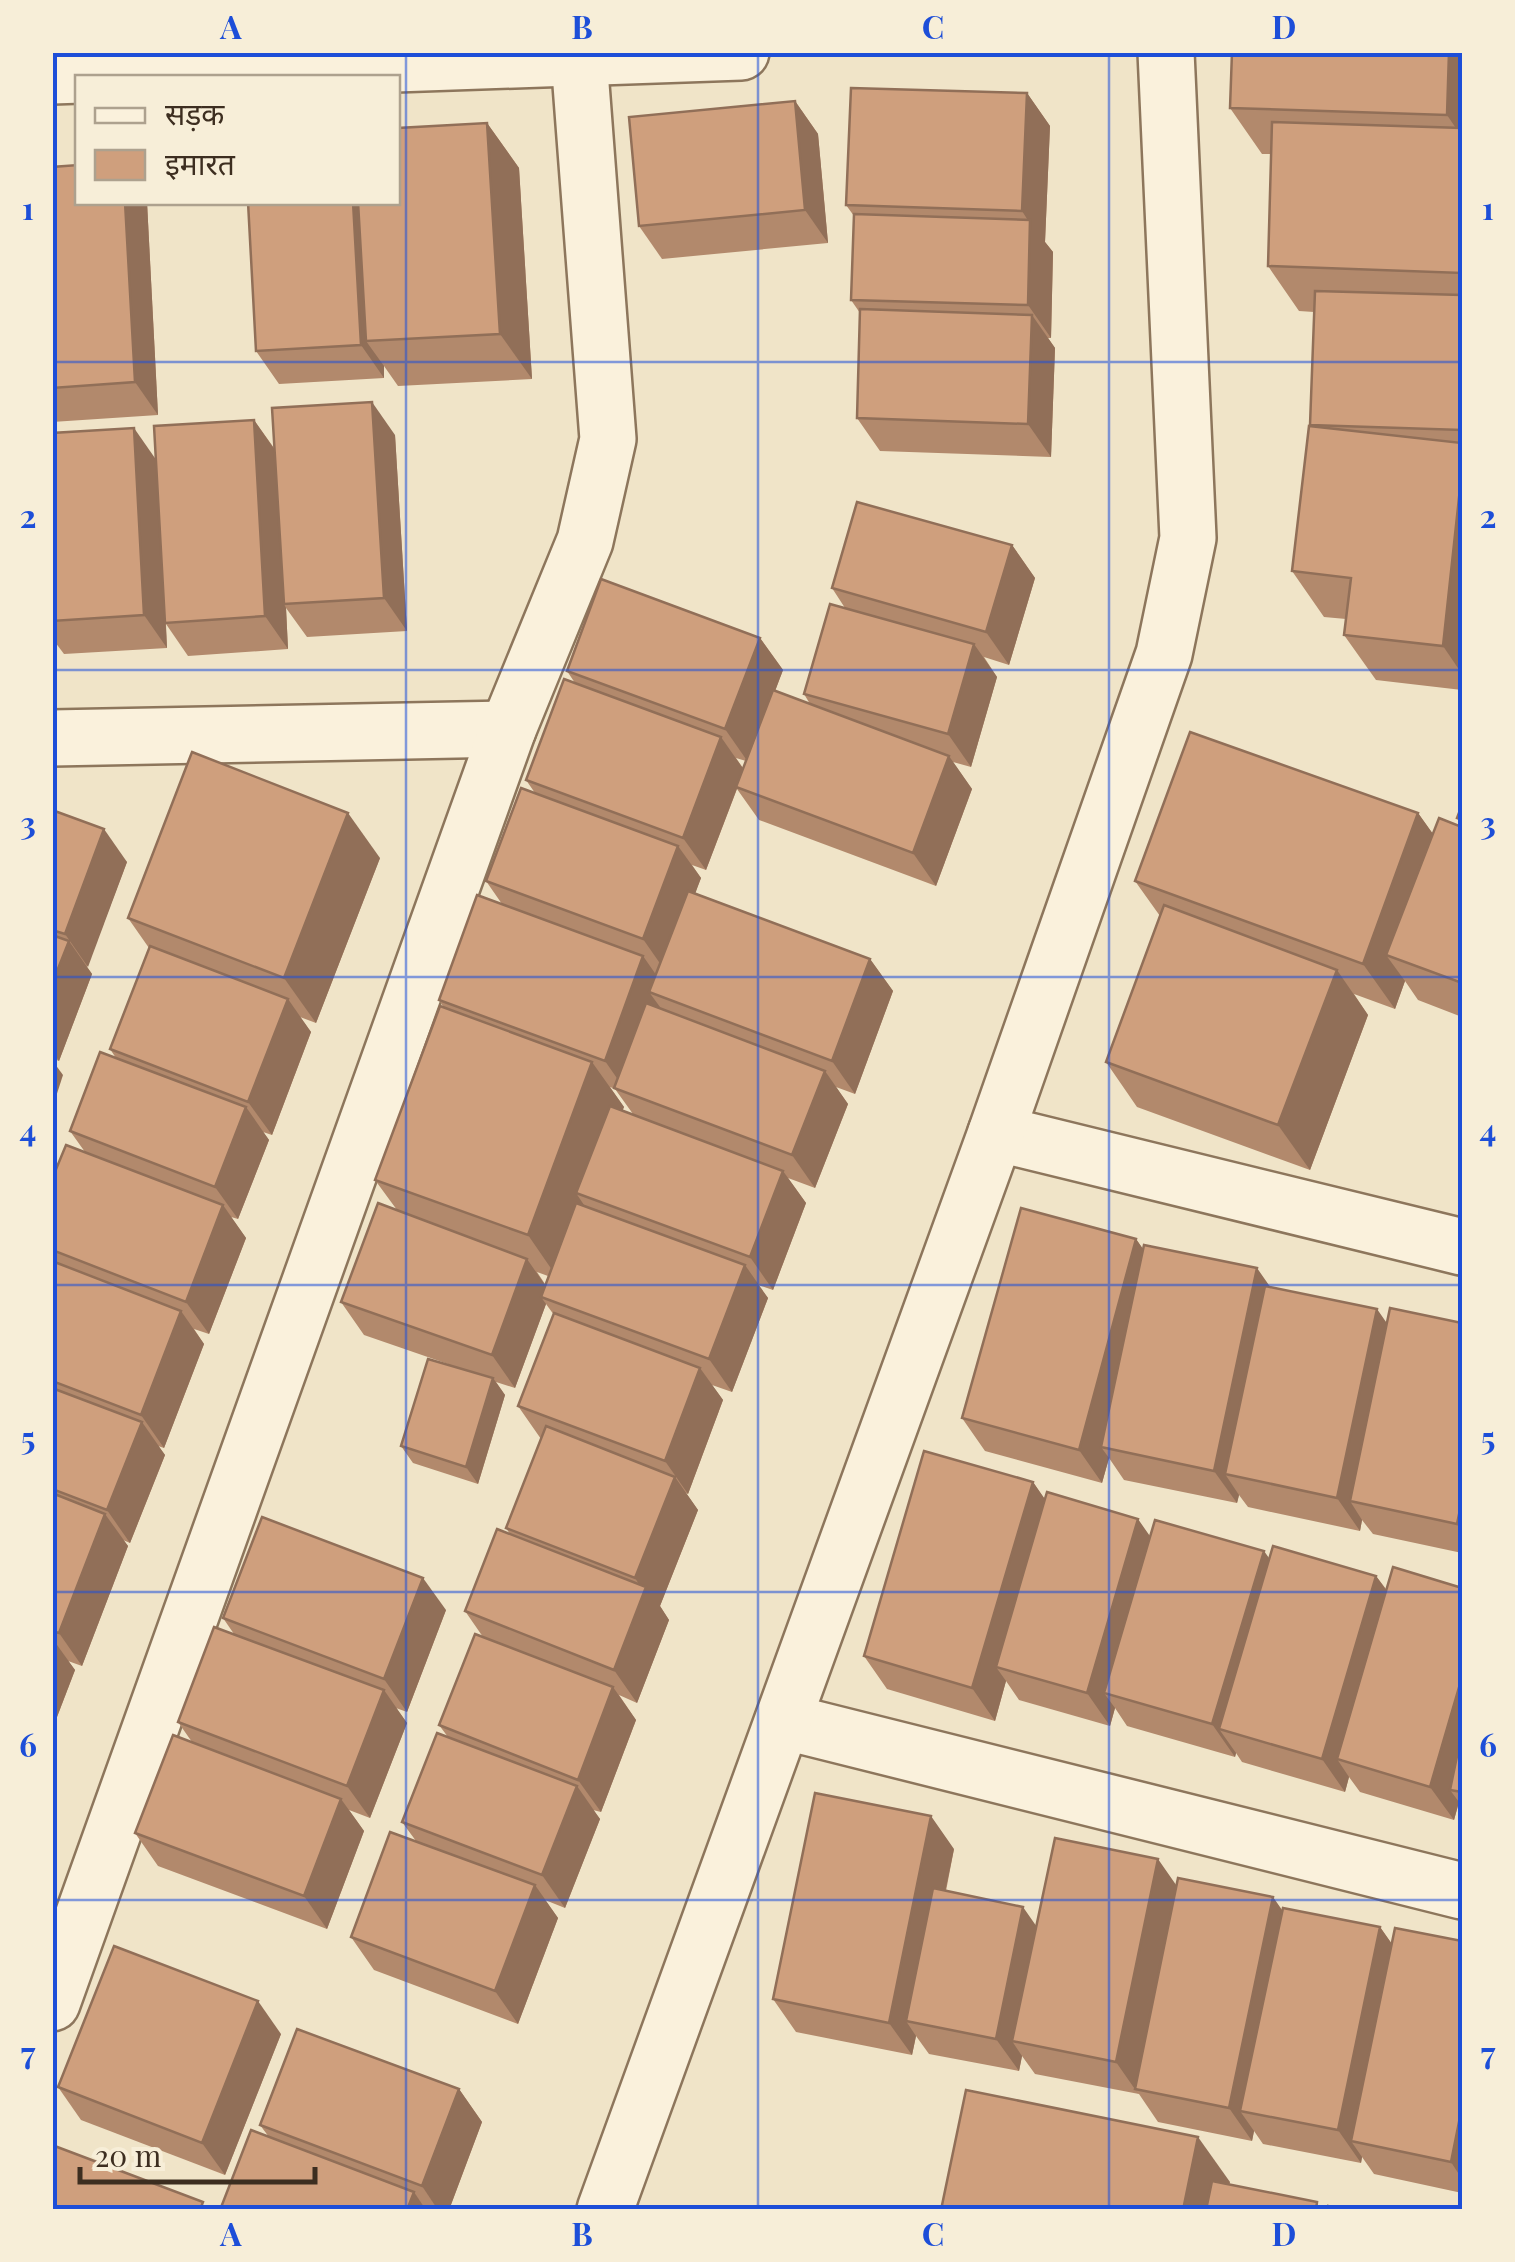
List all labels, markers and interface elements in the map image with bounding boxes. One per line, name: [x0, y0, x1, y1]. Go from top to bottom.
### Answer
text: A: [219, 4, 242, 47]
text: B: [571, 4, 593, 47]
text: C: [922, 4, 944, 47]
text: D: [1272, 4, 1296, 47]
legend: [75, 75, 400, 205]
text: सड़क: [165, 93, 225, 133]
text: इमारत: [165, 143, 236, 183]
text: 1: [22, 185, 34, 228]
text: 1: [1482, 185, 1494, 228]
text: 2: [20, 493, 36, 536]
text: 2: [1480, 493, 1496, 536]
text: 3: [20, 800, 36, 843]
text: 3: [1480, 800, 1496, 843]
text: 4: [20, 1107, 36, 1150]
text: 4: [1480, 1107, 1496, 1150]
text: 5: [21, 1415, 35, 1458]
text: 5: [1481, 1415, 1495, 1458]
text: 6: [19, 1722, 37, 1765]
text: 6: [1479, 1722, 1497, 1765]
text: 7: [21, 2030, 36, 2073]
text: 7: [1481, 2030, 1496, 2073]
scale bar: [80, 2122, 315, 2184]
text: 20 m: [95, 2135, 162, 2175]
text: A: [219, 2211, 242, 2254]
text: B: [571, 2211, 593, 2254]
text: C: [922, 2211, 944, 2254]
text: D: [1272, 2211, 1296, 2254]

